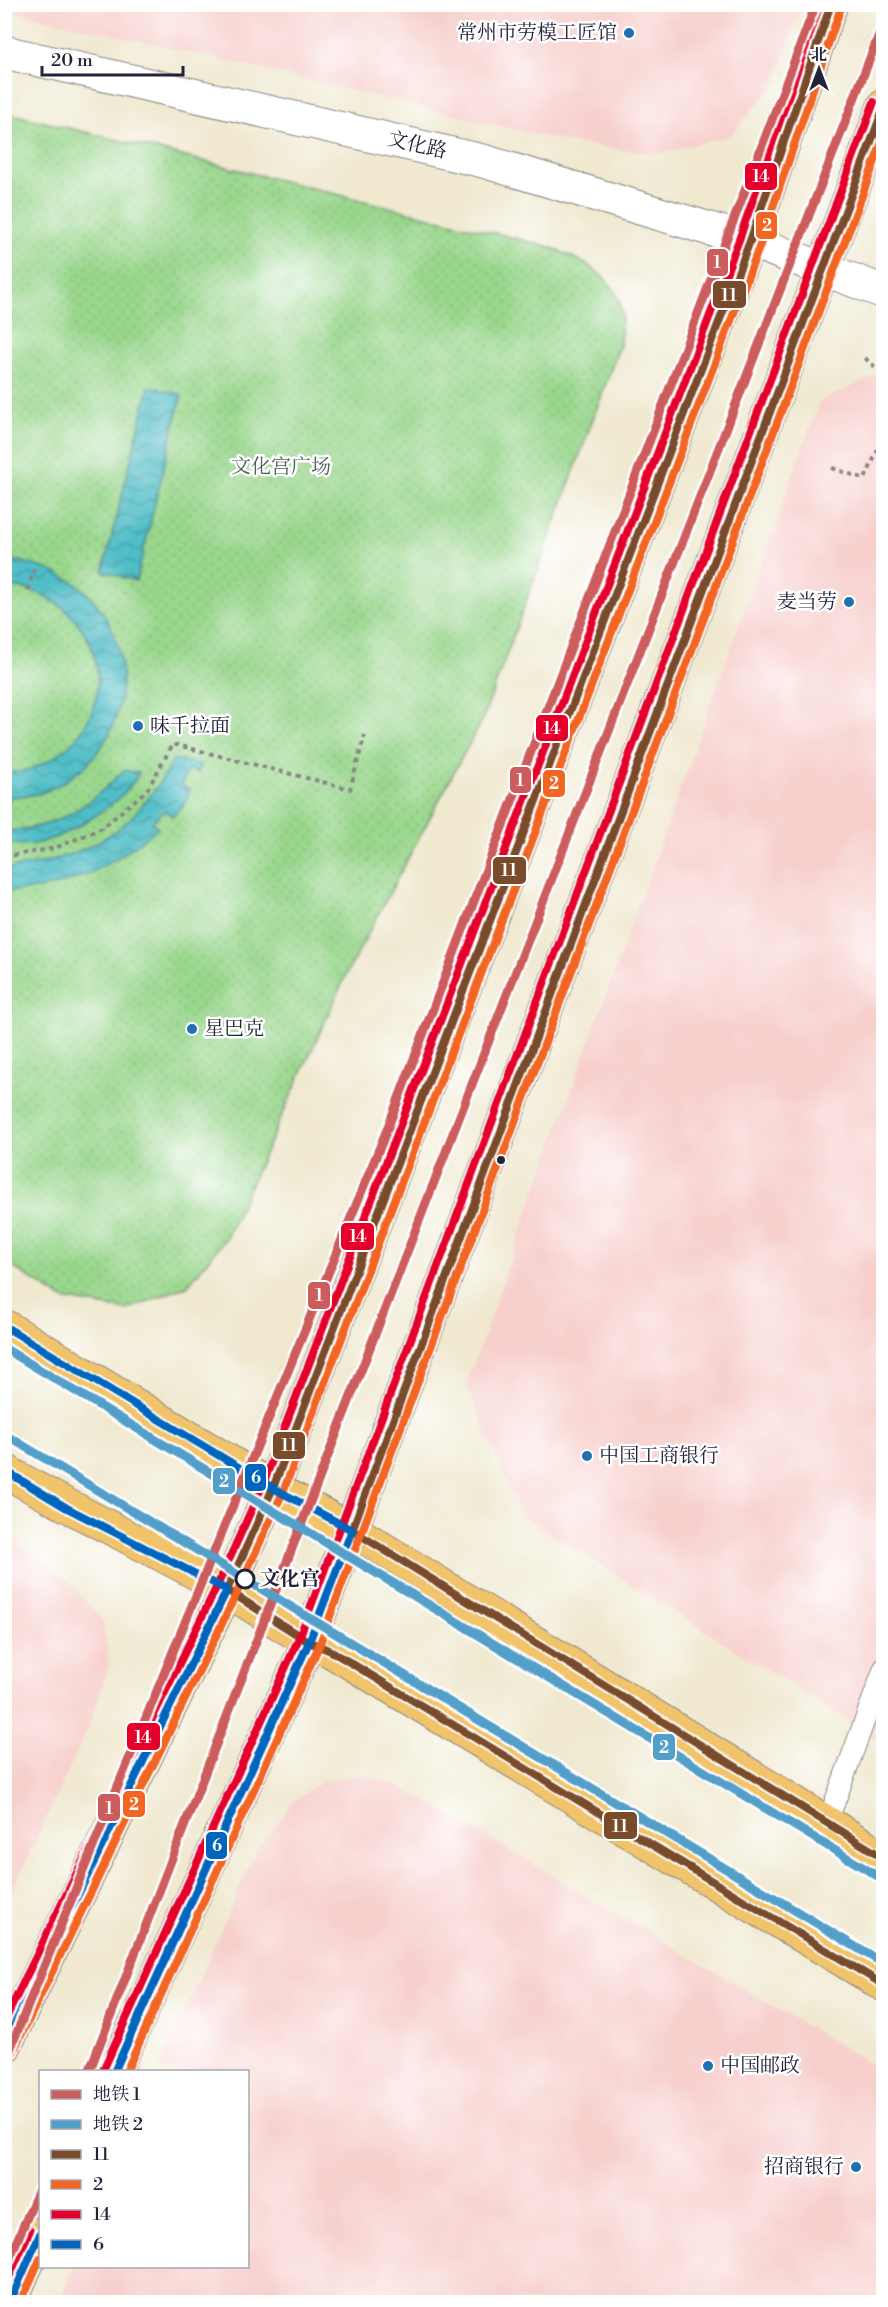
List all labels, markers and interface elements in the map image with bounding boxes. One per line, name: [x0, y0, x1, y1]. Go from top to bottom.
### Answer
place label: 常州市劳模工匠馆: [457, 21, 617, 46]
marker: 常州市劳模工匠馆: [622, 26, 636, 40]
scale bar: [42, 39, 183, 77]
north arrow: [789, 39, 849, 99]
text: 北: [811, 45, 827, 65]
text: 20 m: [51, 49, 93, 72]
street label: 文化路: [385, 127, 449, 165]
line badge: 14: [744, 162, 778, 191]
text: 14: [752, 167, 770, 187]
line badge: 2: [755, 211, 778, 240]
text: 2: [762, 216, 772, 236]
line badge: 1: [706, 248, 729, 277]
text: 1: [713, 253, 721, 273]
line badge: 11: [712, 280, 747, 309]
text: 11: [721, 286, 737, 306]
park label: 文化宫广场: [231, 455, 331, 480]
place label: 麦当劳: [777, 590, 837, 615]
marker: 麦当劳: [842, 595, 856, 609]
place label: 味千拉面: [150, 714, 230, 739]
line badge: 14: [535, 714, 569, 742]
marker: 味千拉面: [131, 719, 145, 733]
text: 14: [543, 719, 561, 739]
line badge: 1: [509, 766, 532, 794]
line badge: 2: [542, 769, 566, 798]
text: 1: [516, 771, 524, 791]
text: 2: [549, 774, 559, 794]
line badge: 11: [492, 856, 527, 885]
text: 11: [501, 861, 517, 881]
place label: 星巴克: [204, 1017, 264, 1042]
marker: 星巴克: [185, 1022, 199, 1036]
unlabelled marker: [495, 1154, 507, 1166]
line badge: 14: [340, 1222, 375, 1251]
text: 14: [349, 1227, 367, 1247]
line badge: 1: [307, 1281, 331, 1310]
text: 1: [315, 1286, 323, 1306]
line badge: 11: [272, 1431, 306, 1460]
text: 11: [281, 1436, 297, 1456]
place label: 中国工商银行: [599, 1444, 719, 1469]
marker: 中国工商银行: [580, 1449, 594, 1463]
line badge: 6: [244, 1463, 267, 1492]
line badge: 2: [212, 1467, 236, 1495]
text: 6: [251, 1468, 261, 1488]
text: 2: [219, 1472, 229, 1492]
place label: 文化宫: [260, 1567, 320, 1592]
marker: 文化宫: [235, 1569, 255, 1589]
line badge: 14: [126, 1722, 161, 1751]
text: 14: [134, 1728, 152, 1748]
line badge: 2: [652, 1733, 676, 1761]
text: 2: [659, 1738, 669, 1758]
line badge: 2: [122, 1790, 146, 1818]
line badge: 1: [97, 1793, 121, 1822]
text: 2: [129, 1795, 139, 1815]
text: 1: [105, 1799, 113, 1819]
line badge: 11: [603, 1811, 638, 1840]
text: 11: [612, 1817, 628, 1837]
line badge: 6: [205, 1831, 228, 1860]
text: 6: [212, 1836, 222, 1856]
place label: 中国邮政: [720, 2054, 800, 2079]
marker: 中国邮政: [701, 2059, 715, 2073]
legend: [39, 2070, 249, 2268]
text: 地铁 1: [93, 2083, 141, 2106]
text: 地铁 2: [93, 2113, 143, 2136]
text: 11: [93, 2143, 109, 2166]
place label: 招商银行: [764, 2155, 844, 2180]
marker: 招商银行: [849, 2160, 863, 2174]
text: 2: [93, 2173, 103, 2196]
text: 14: [93, 2203, 111, 2226]
text: 6: [93, 2233, 104, 2256]

